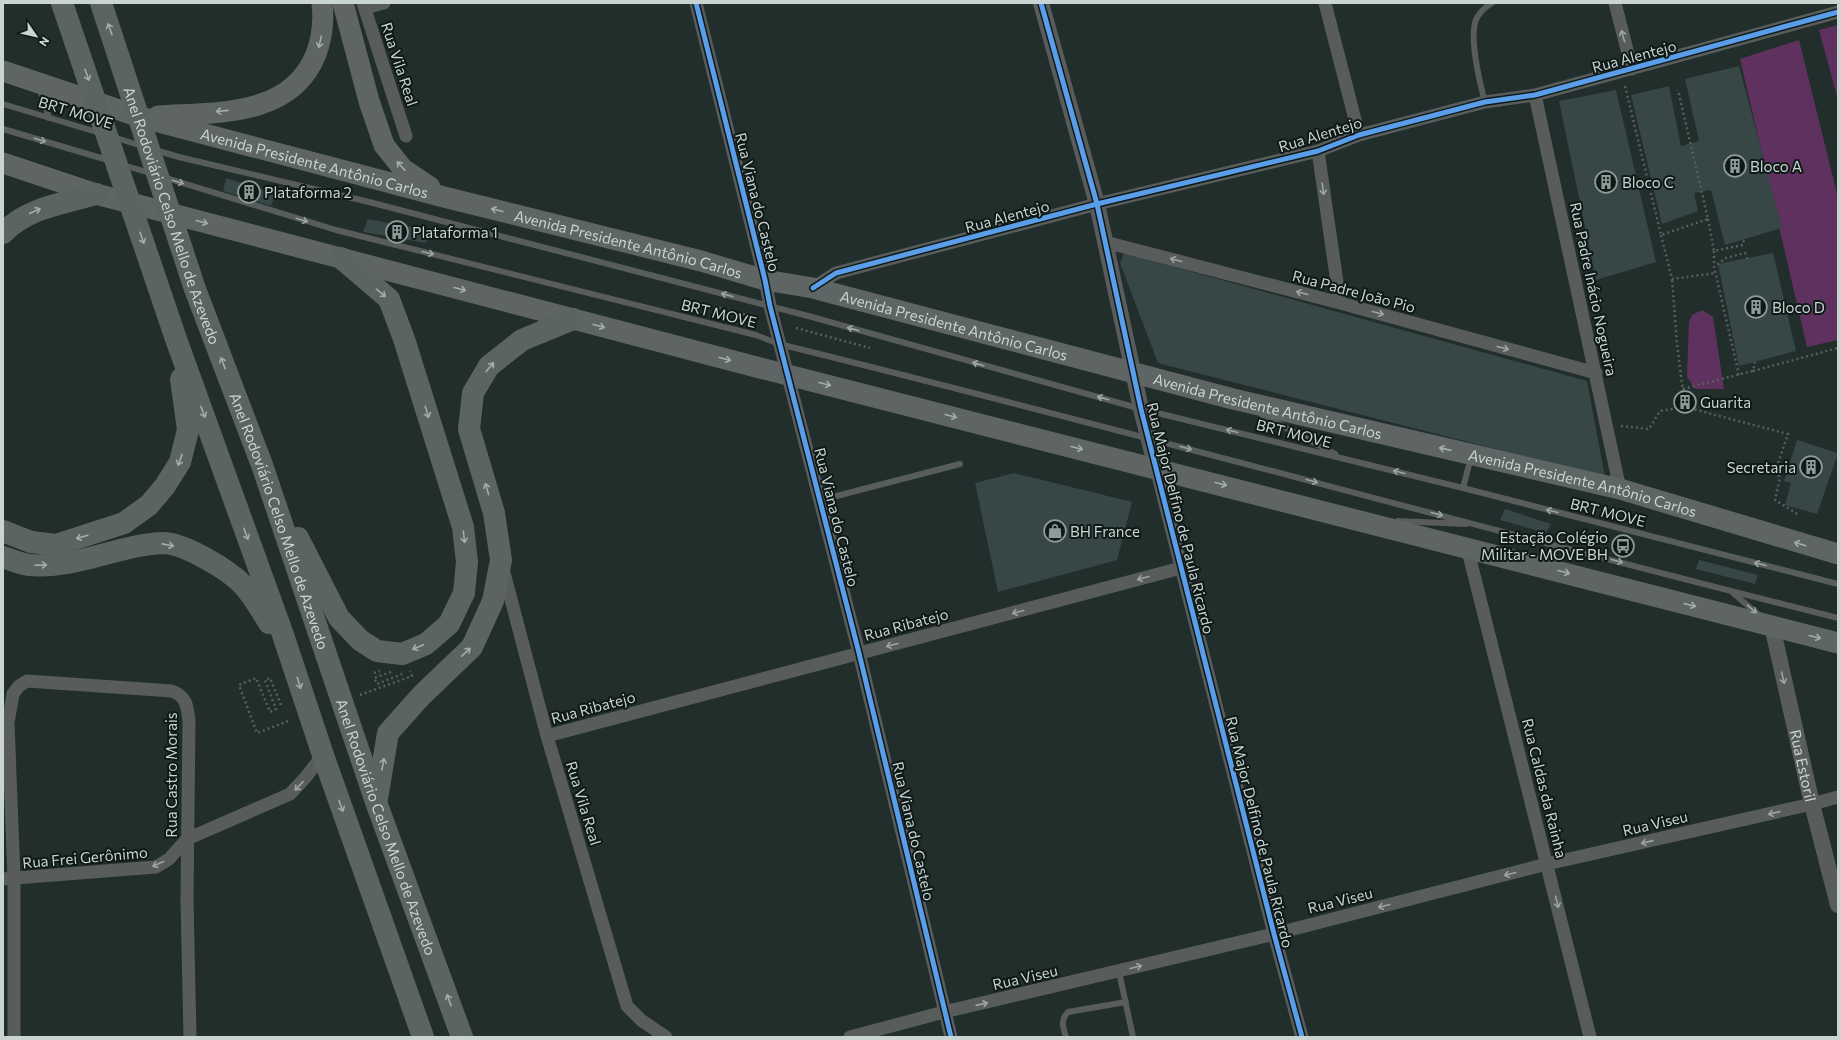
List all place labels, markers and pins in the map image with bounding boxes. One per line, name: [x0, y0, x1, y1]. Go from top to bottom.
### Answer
building icon: Bloco A: [1722, 153, 1748, 179]
place label: Bloco A: [1750, 157, 1802, 175]
building icon: Bloco C: [1593, 169, 1619, 195]
place label: Bloco C: [1622, 173, 1674, 191]
building icon: Plataforma 2: [236, 179, 262, 205]
place label: Plataforma 2: [264, 183, 352, 201]
building icon: Plataforma 1: [384, 219, 410, 245]
place label: Plataforma 1: [412, 223, 498, 241]
building icon: Bloco D: [1743, 294, 1769, 320]
place label: Bloco D: [1772, 298, 1825, 316]
building icon: Guarita: [1672, 389, 1698, 415]
place label: Guarita: [1700, 393, 1751, 411]
building icon: Secretaria: [1798, 454, 1824, 480]
place label: Secretaria: [1727, 458, 1796, 476]
shop icon: BH France: [1042, 518, 1068, 544]
place label: BH France: [1070, 522, 1140, 540]
place label: Estação Colégio Militar - MOVE BH: [1481, 528, 1608, 563]
bus stop icon: Estação Colégio Militar - MOVE BH: [1610, 533, 1636, 559]

